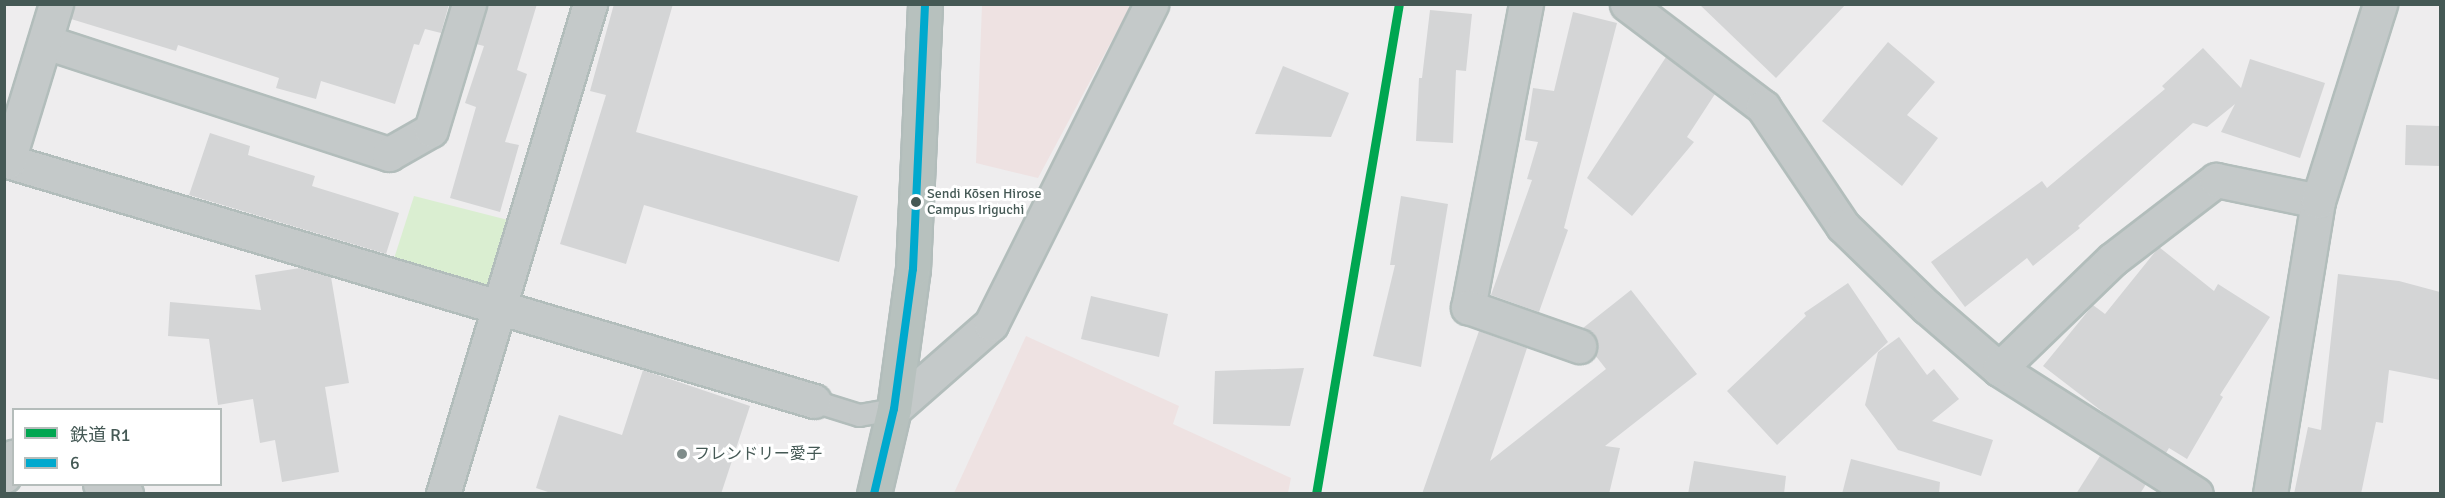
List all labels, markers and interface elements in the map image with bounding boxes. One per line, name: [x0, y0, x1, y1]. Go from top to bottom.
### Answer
place label: Sendi Kōsen Hirose Campus Iriguchi: [927, 186, 1041, 219]
marker: Sendi Kōsen Hirose Campus Iriguchi: [910, 196, 922, 208]
legend: [12, 408, 222, 486]
text: 鉄道 R1: [70, 424, 131, 446]
place label: フレンドリー愛子: [694, 444, 822, 464]
marker: フレンドリー愛子: [675, 447, 689, 461]
text: 6: [70, 452, 80, 474]

